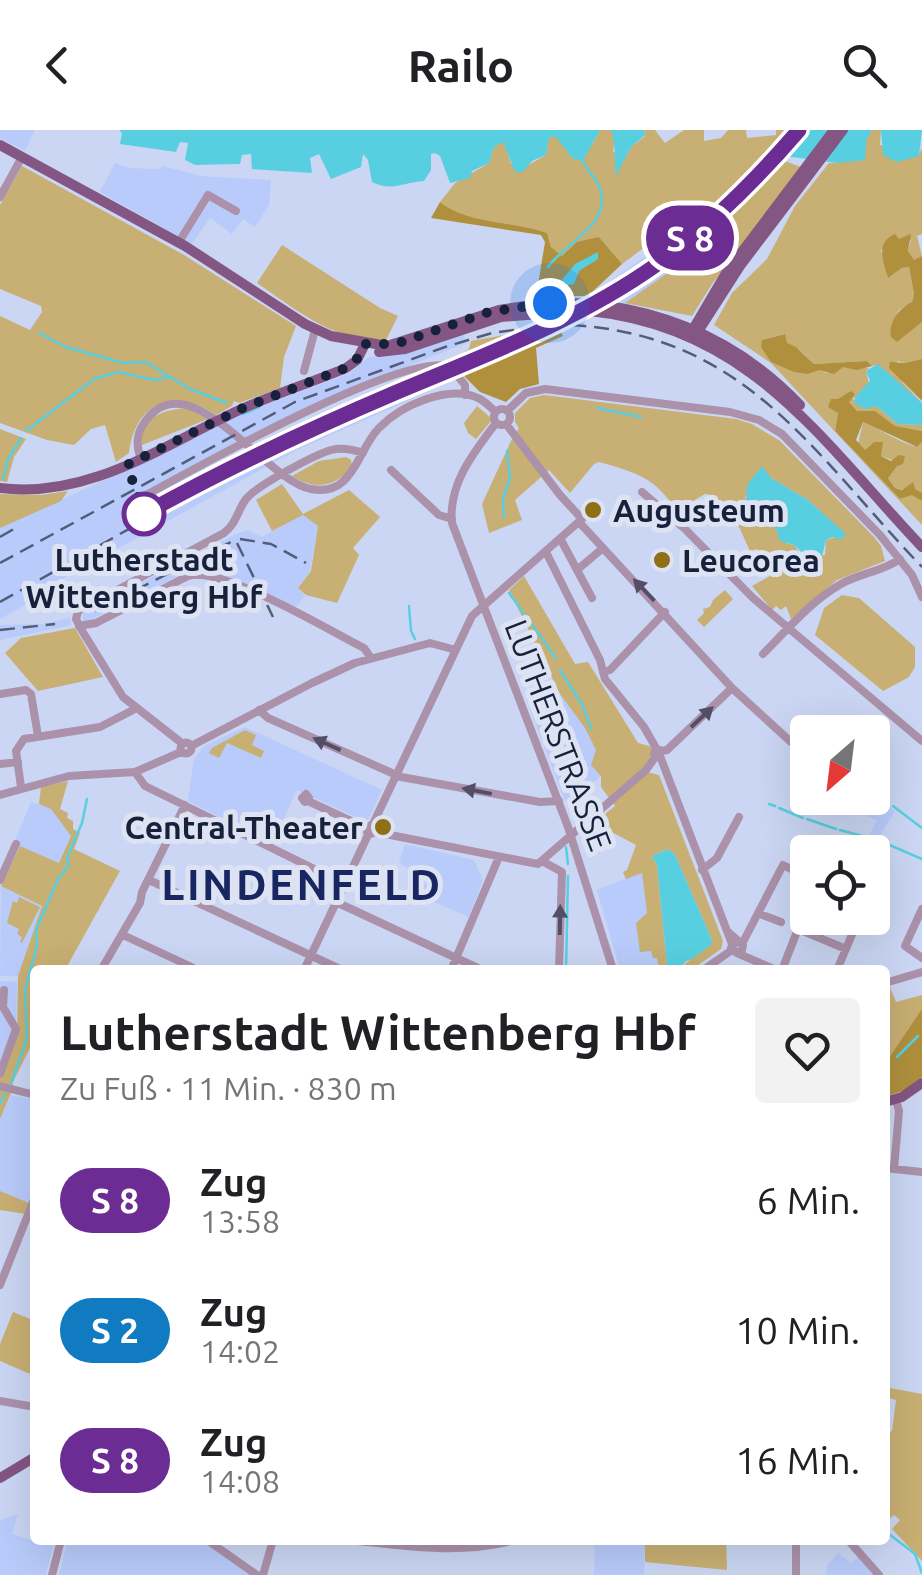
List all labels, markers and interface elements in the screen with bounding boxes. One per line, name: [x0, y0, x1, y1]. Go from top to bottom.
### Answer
icon: back: [30, 38, 85, 93]
icon: search: [837, 38, 892, 93]
text: Railo: [408, 40, 514, 91]
line badge: S 8: [632, 206, 748, 270]
text: S 8: [666, 218, 714, 258]
your location: [525, 278, 575, 328]
place label: Augusteum: [613, 492, 785, 528]
marker: Lutherstadt Wittenberg Hbf: [123, 493, 165, 535]
marker: Augusteum: [582, 499, 604, 521]
place label: Lutherstadt Wittenberg Hbf: [25, 541, 263, 614]
place label: Leucorea: [682, 542, 820, 578]
marker: Leucorea: [651, 549, 673, 571]
one-way arrow: [633, 578, 656, 602]
street label: LUTHERSTRASSE: [498, 615, 620, 855]
one-way arrow: [689, 706, 713, 729]
north arrow: [790, 715, 890, 815]
map controls: [790, 715, 890, 935]
one-way arrow: [312, 735, 341, 752]
one-way arrow: [461, 783, 493, 798]
place label: Central-Theater: [125, 809, 363, 845]
marker: Central-Theater: [372, 816, 394, 838]
button: locate: [790, 835, 890, 935]
district label: LINDENFELD: [161, 861, 443, 908]
one-way arrow: [553, 903, 569, 935]
button: heart: [755, 998, 860, 1103]
text: Lutherstadt Wittenberg Hbf: [60, 1005, 696, 1059]
text: Zu Fuß · 11 Min. · 830 m: [60, 1070, 397, 1106]
text: Zug: [200, 1161, 267, 1203]
text: 6 Min.: [757, 1179, 860, 1221]
text: S 8: [91, 1180, 139, 1220]
text: 13:58: [200, 1203, 280, 1239]
text: Zug: [200, 1291, 267, 1333]
text: 10 Min.: [735, 1309, 860, 1351]
text: S 2: [91, 1310, 139, 1350]
text: 14:02: [200, 1333, 280, 1369]
text: Zug: [200, 1421, 267, 1463]
text: 16 Min.: [735, 1439, 860, 1481]
text: S 8: [91, 1440, 139, 1480]
text: 14:08: [200, 1463, 280, 1499]

